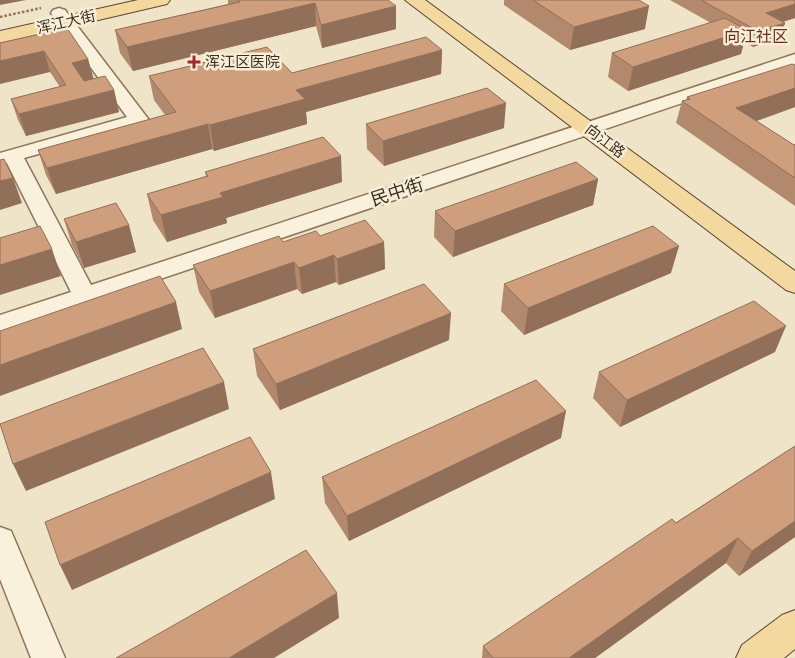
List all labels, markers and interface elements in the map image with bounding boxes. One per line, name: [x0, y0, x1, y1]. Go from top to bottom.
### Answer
street label: 浑江大街: [35, 6, 97, 38]
district label: 向江社区: [724, 27, 788, 46]
place label: 浑江区医院: [205, 53, 280, 71]
marker: 浑江区医院: [187, 55, 201, 69]
street label: 向江路: [582, 120, 628, 162]
street label: 民中街: [368, 173, 426, 210]

